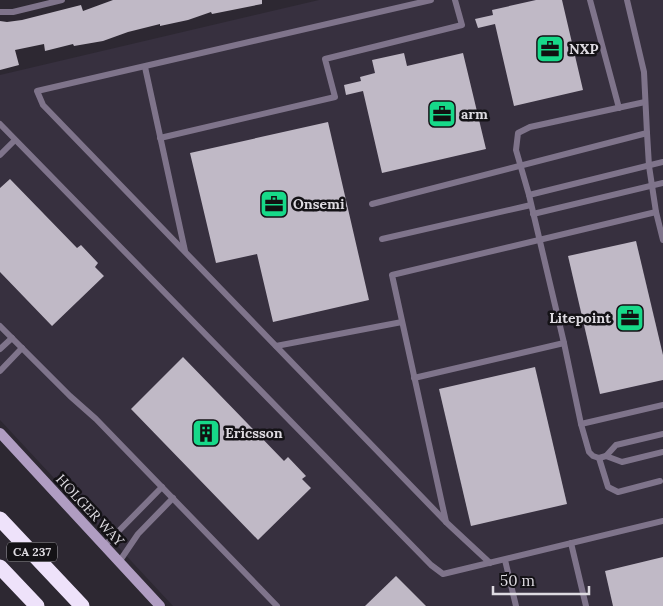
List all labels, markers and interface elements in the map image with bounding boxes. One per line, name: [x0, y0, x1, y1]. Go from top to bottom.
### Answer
office icon: NXP: [535, 34, 565, 64]
place label: NXP: [569, 40, 599, 58]
office icon: arm: [427, 99, 457, 129]
place label: arm: [461, 105, 488, 123]
office icon: Onsemi: [259, 189, 289, 219]
place label: Onsemi: [293, 195, 345, 213]
office icon: Litepoint: [615, 303, 645, 333]
place label: Litepoint: [549, 309, 611, 327]
building icon: Ericsson: [191, 418, 221, 448]
place label: Ericsson: [225, 424, 283, 442]
street label: HOLGER WAY: [52, 470, 129, 551]
road number: CA 237: [7, 542, 57, 562]
scale bar: [493, 564, 589, 596]
text: 50 m: [500, 571, 535, 590]

